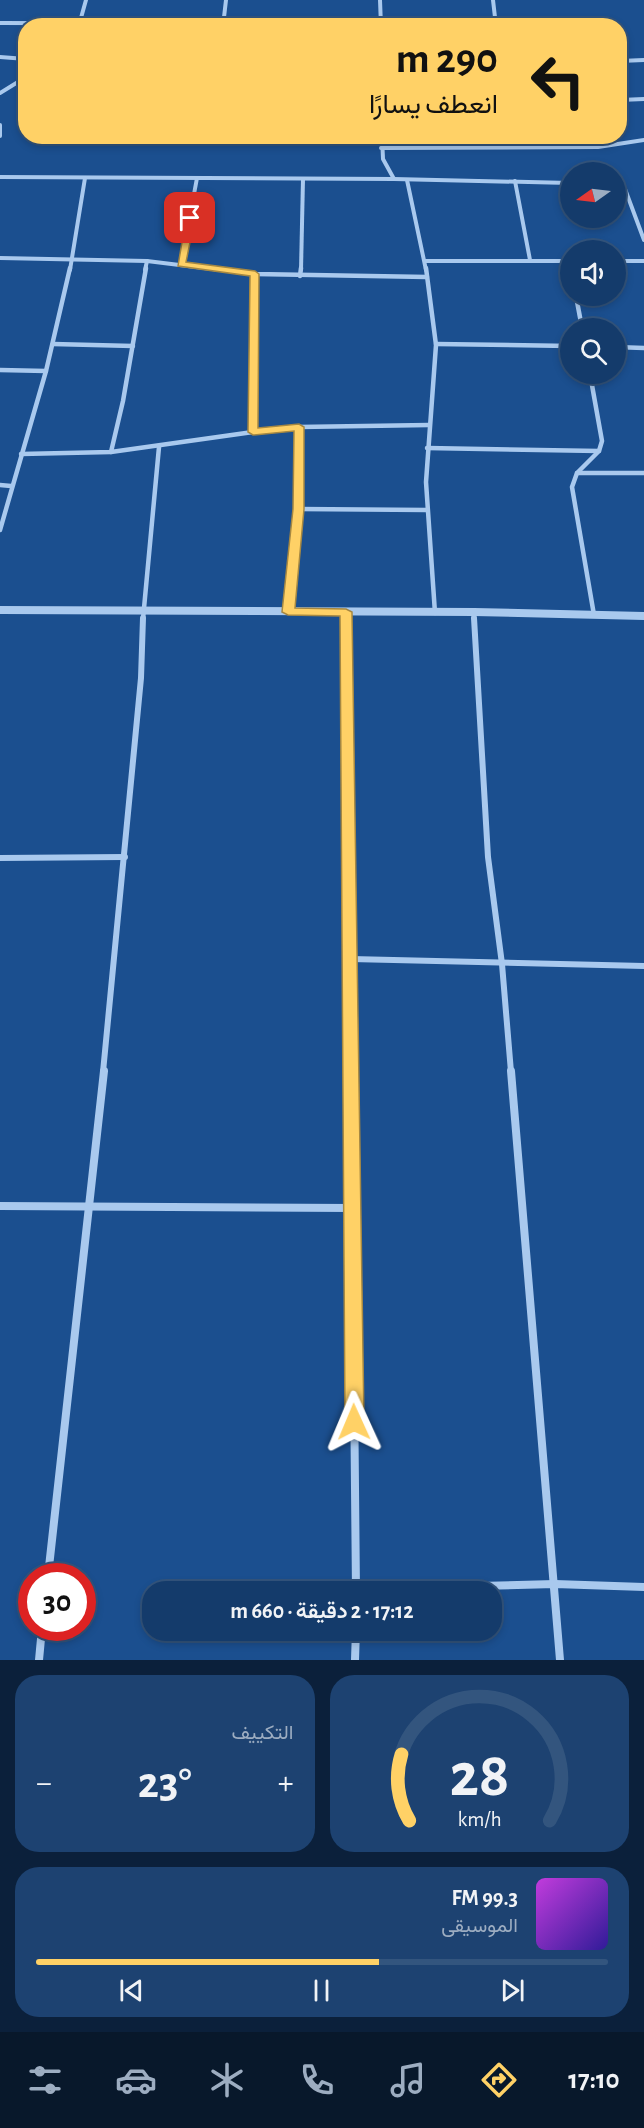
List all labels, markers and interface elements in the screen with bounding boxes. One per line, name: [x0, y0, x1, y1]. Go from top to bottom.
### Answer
text: 290 m: [396, 38, 498, 80]
icon: left: [519, 42, 597, 120]
text: انعطف يسارًا: [369, 91, 498, 118]
north arrow: [560, 162, 626, 228]
map controls: [560, 162, 626, 384]
pin: [164, 192, 215, 243]
icon: arrive: [173, 201, 206, 234]
button: sound: [560, 240, 626, 306]
button: search: [560, 318, 626, 384]
position arrow: [322, 1390, 386, 1454]
speed limit sign: 30: [18, 1563, 96, 1641]
text: 17:12 · 2 دقيقة · 660 m: [230, 1600, 414, 1622]
text: التكييف: [231, 1723, 294, 1743]
text: 28: [449, 1745, 509, 1807]
text: 23°: [138, 1761, 192, 1806]
text: −: [36, 1767, 52, 1800]
text: +: [278, 1767, 294, 1800]
text: km/h: [457, 1809, 501, 1830]
text: 99.3 FM: [452, 1887, 518, 1909]
text: الموسيقى: [441, 1916, 518, 1936]
icon: previous: [115, 1974, 148, 2007]
icon: pause: [305, 1974, 338, 2007]
icon: next: [496, 1974, 529, 2007]
icon: filters: [24, 2059, 66, 2101]
icon: car: [115, 2059, 157, 2101]
icon: climate: [206, 2059, 248, 2101]
icon: phone: [296, 2059, 338, 2101]
icon: music: [387, 2059, 429, 2101]
icon: directions: [478, 2059, 520, 2101]
text: 17:10: [568, 2066, 620, 2093]

